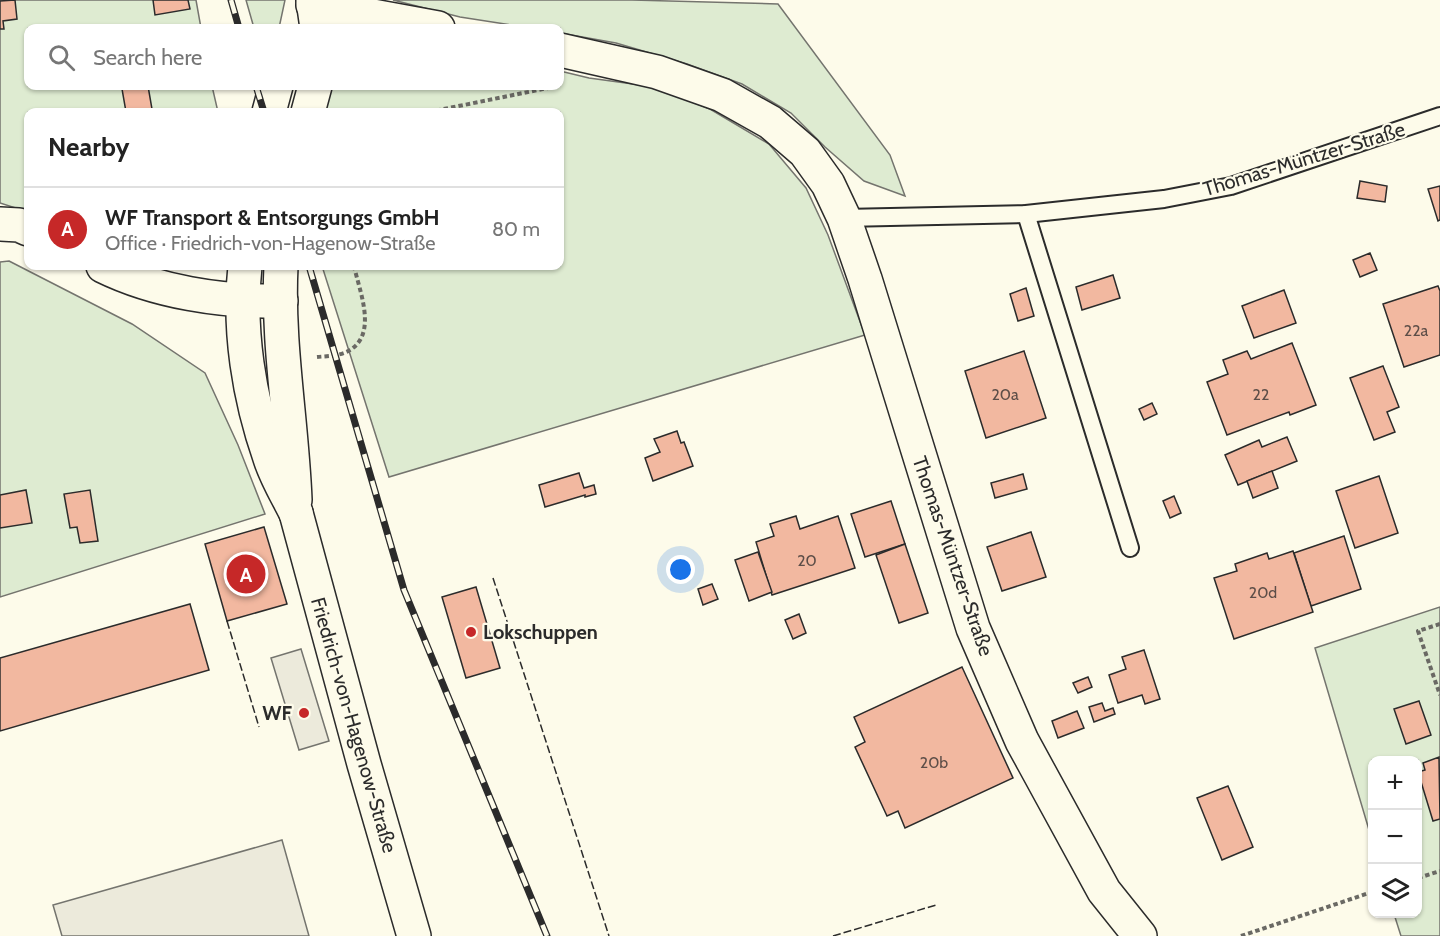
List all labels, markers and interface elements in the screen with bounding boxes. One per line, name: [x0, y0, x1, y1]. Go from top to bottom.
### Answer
search box: [24, 24, 564, 90]
icon: search: [45, 41, 78, 74]
text: Search here: [93, 44, 202, 71]
street label: Thomas-Müntzer-Straße: [1200, 117, 1408, 201]
text: Nearby: [48, 131, 129, 163]
text: WF Transport & Entsorgungs GmbH: [105, 204, 440, 231]
text: A: [61, 217, 74, 241]
text: 80 m: [492, 217, 540, 241]
text: Office · Friedrich-von-Hagenow-Straße: [105, 231, 436, 255]
house number: 22a: [1404, 321, 1429, 340]
house number: 20a: [991, 385, 1019, 404]
house number: 22: [1253, 385, 1269, 404]
street label: Thomas-Müntzer-Straße: [908, 453, 998, 659]
house number: 20: [797, 551, 817, 570]
pin: A: [226, 552, 266, 596]
your location: [666, 555, 695, 584]
house number: 20d: [1249, 583, 1277, 602]
street label: Friedrich-von-Hagenow-Straße: [306, 594, 402, 856]
place label: Lokschuppen: [483, 620, 598, 644]
marker: Lokschuppen: [464, 625, 478, 639]
place label: WF: [262, 701, 292, 725]
marker: WF: [297, 706, 311, 720]
house number: 20b: [920, 753, 948, 772]
map controls: [1368, 756, 1422, 918]
button: +: [1368, 756, 1422, 810]
button: −: [1368, 810, 1422, 864]
button: layers: [1368, 864, 1422, 918]

